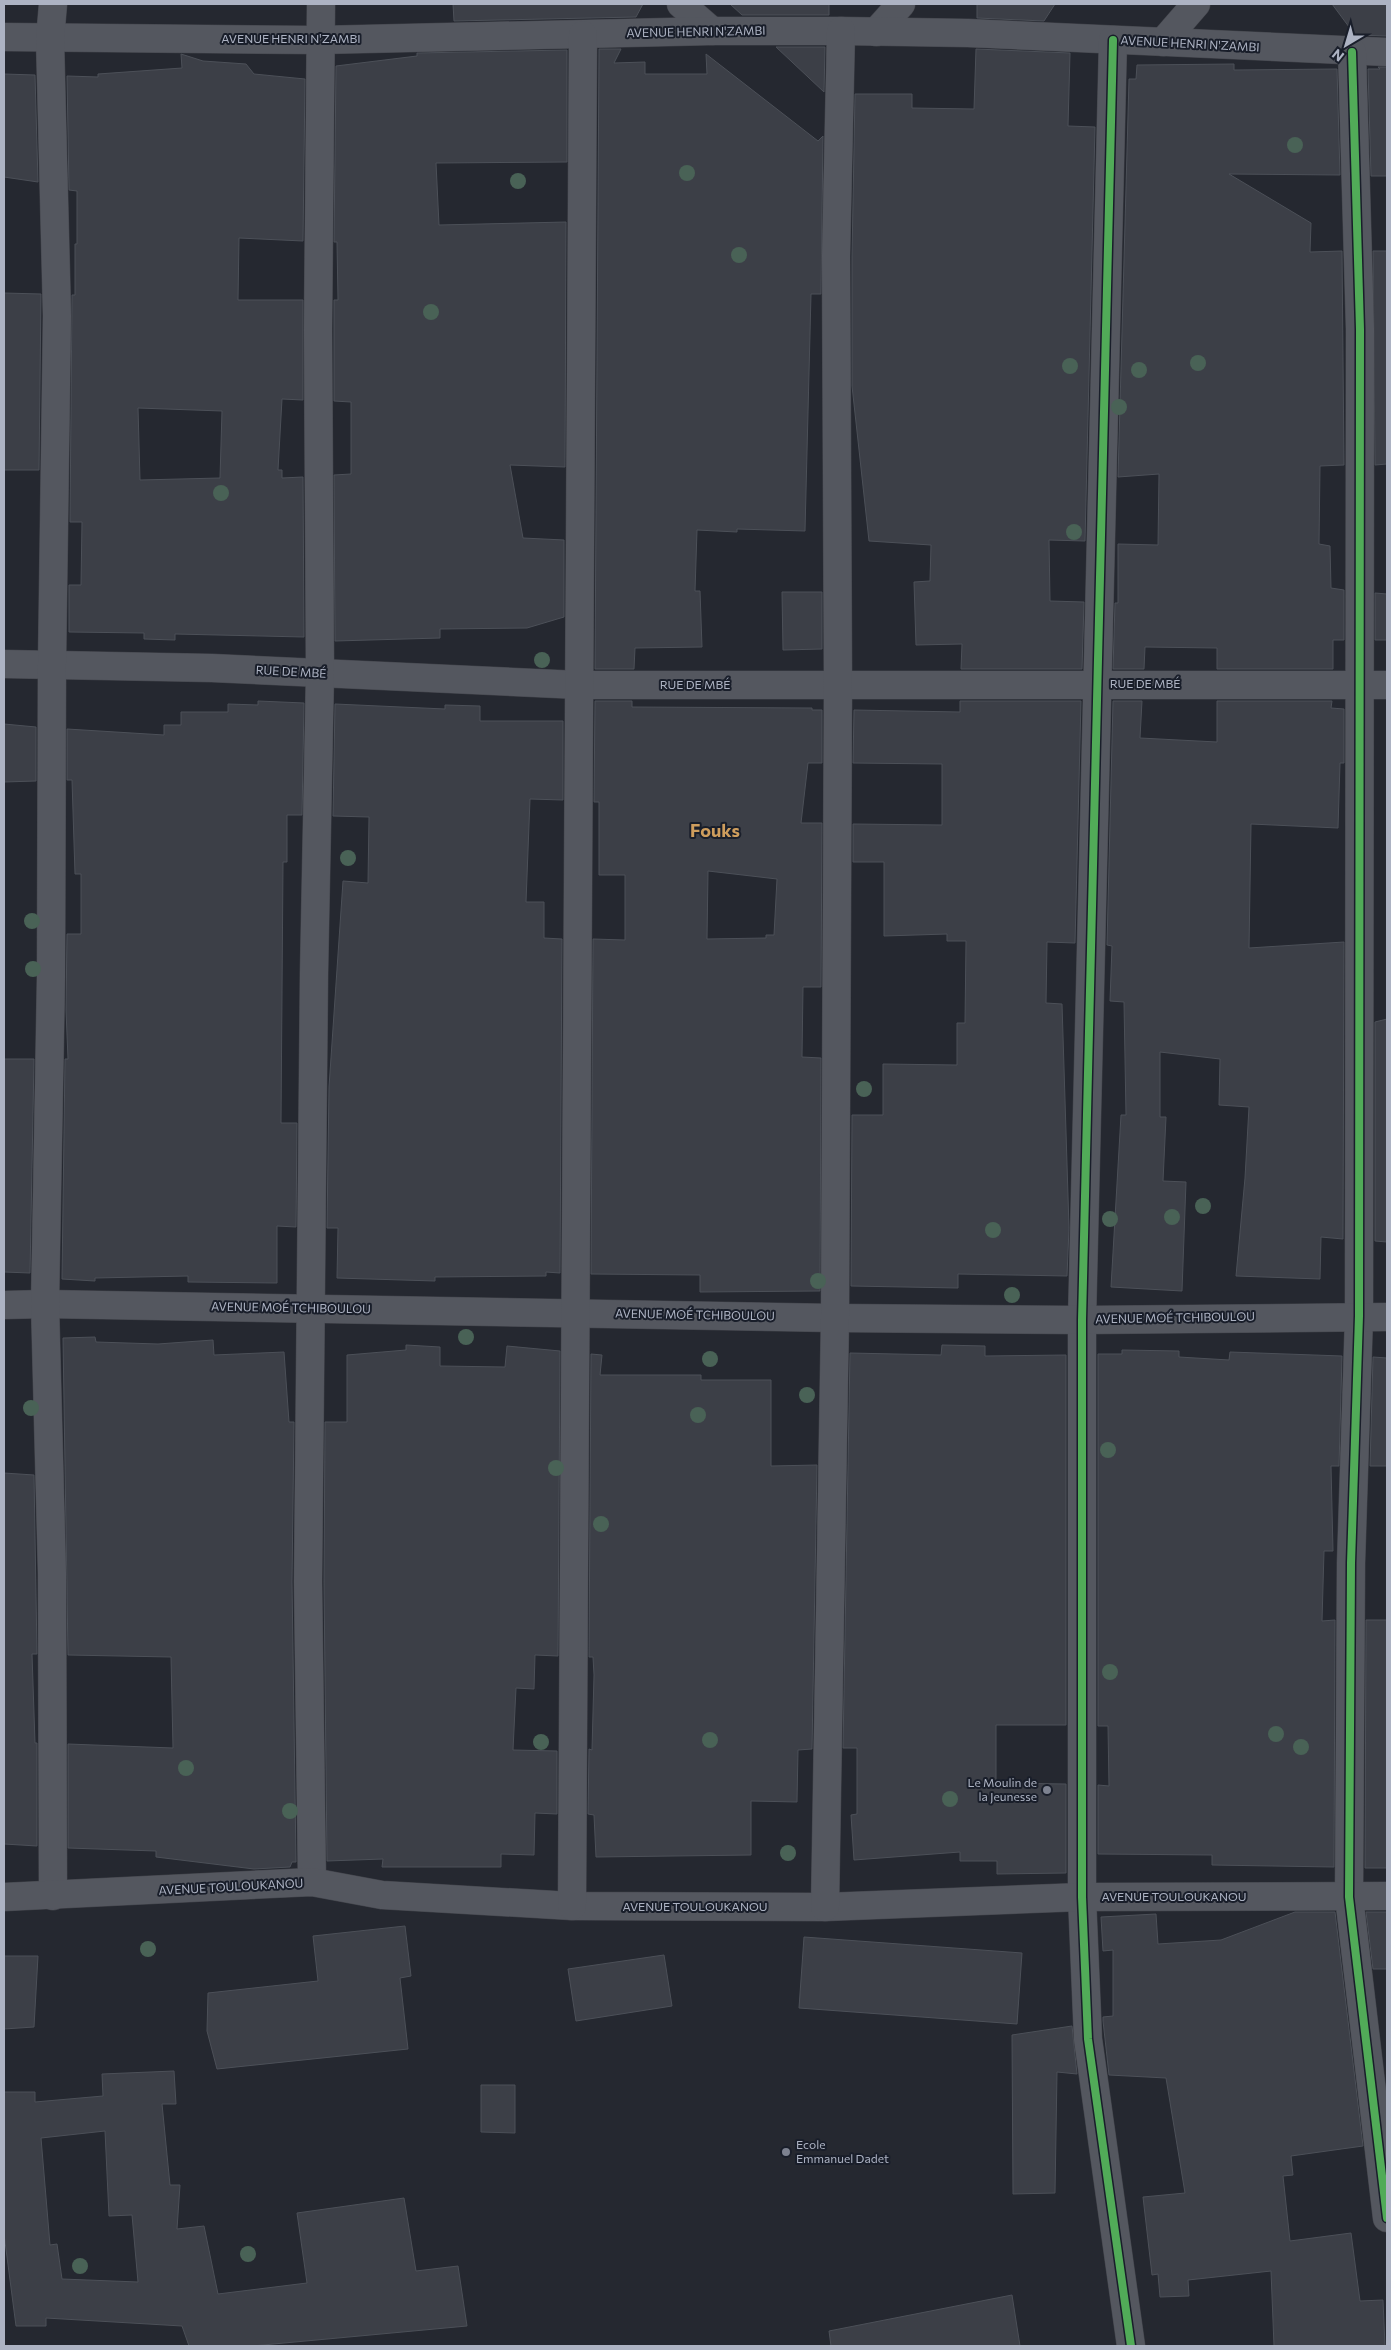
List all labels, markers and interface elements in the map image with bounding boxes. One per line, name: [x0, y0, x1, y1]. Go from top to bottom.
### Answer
north arrow: [1321, 20, 1371, 70]
street label: AVENUE HENRI N'ZAMBI: [626, 23, 766, 39]
street label: AVENUE HENRI N'ZAMBI: [221, 31, 361, 45]
street label: AVENUE HENRI N'ZAMBI: [1120, 32, 1260, 54]
text: N: [1328, 46, 1347, 66]
street label: RUE DE MBÉ: [255, 662, 327, 680]
street label: RUE DE MBÉ: [1110, 676, 1180, 690]
street label: RUE DE MBÉ: [660, 677, 730, 691]
district label: Fouks: [690, 819, 740, 841]
street label: AVENUE MOÉ TCHIBOULOU: [211, 1299, 371, 1315]
street label: AVENUE MOÉ TCHIBOULOU: [615, 1306, 775, 1322]
street label: AVENUE MOÉ TCHIBOULOU: [1095, 1309, 1255, 1325]
place label: Le Moulin de la Jeunesse: [968, 1775, 1037, 1804]
marker: Le Moulin de la Jeunesse: [1041, 1784, 1053, 1796]
street label: AVENUE TOULOUKANOU: [158, 1875, 304, 1897]
street label: AVENUE TOULOUKANOU: [1101, 1889, 1247, 1903]
street label: AVENUE TOULOUKANOU: [622, 1899, 768, 1913]
place label: Ecole Emmanuel Dadet: [796, 2137, 889, 2165]
marker: Ecole Emmanuel Dadet: [780, 2146, 792, 2158]

